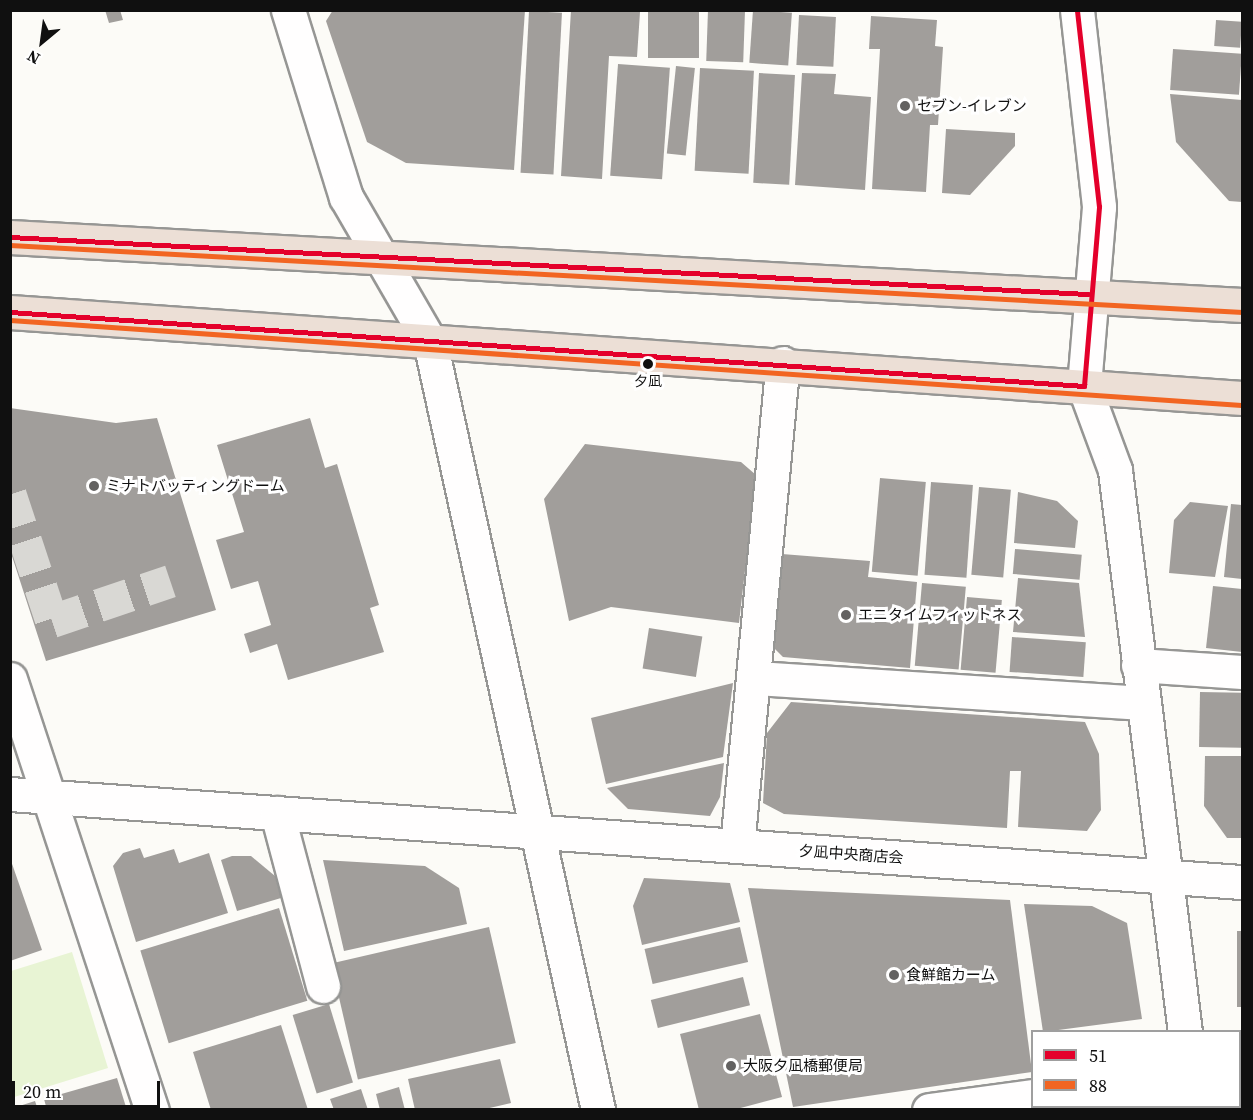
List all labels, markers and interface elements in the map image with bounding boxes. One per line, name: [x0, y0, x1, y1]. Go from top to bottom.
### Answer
north arrow: [12, 12, 72, 72]
text: N: [23, 45, 44, 70]
place label: セブン-イレブン: [917, 97, 1027, 115]
marker: セブン-イレブン: [898, 99, 912, 113]
marker: 夕凪: [642, 358, 654, 370]
place label: 夕凪: [634, 373, 662, 389]
place label: ミナトバッティングドーム: [106, 477, 286, 495]
marker: ミナトバッティングドーム: [87, 479, 101, 493]
place label: エニタイムフィットネス: [858, 606, 1023, 624]
marker: エニタイムフィットネス: [839, 608, 853, 622]
street label: 夕凪中央商店会: [798, 841, 904, 867]
place label: 食鮮館カーム: [906, 966, 996, 984]
marker: 食鮮館カーム: [887, 968, 901, 982]
legend: [1031, 1030, 1241, 1108]
text: 51: [1089, 1043, 1107, 1068]
place label: 大阪夕凪橋郵便局: [743, 1057, 863, 1075]
marker: 大阪夕凪橋郵便局: [724, 1059, 738, 1073]
scale bar: [15, 1069, 164, 1107]
text: 88: [1089, 1073, 1107, 1098]
text: 20 m: [23, 1079, 61, 1104]

